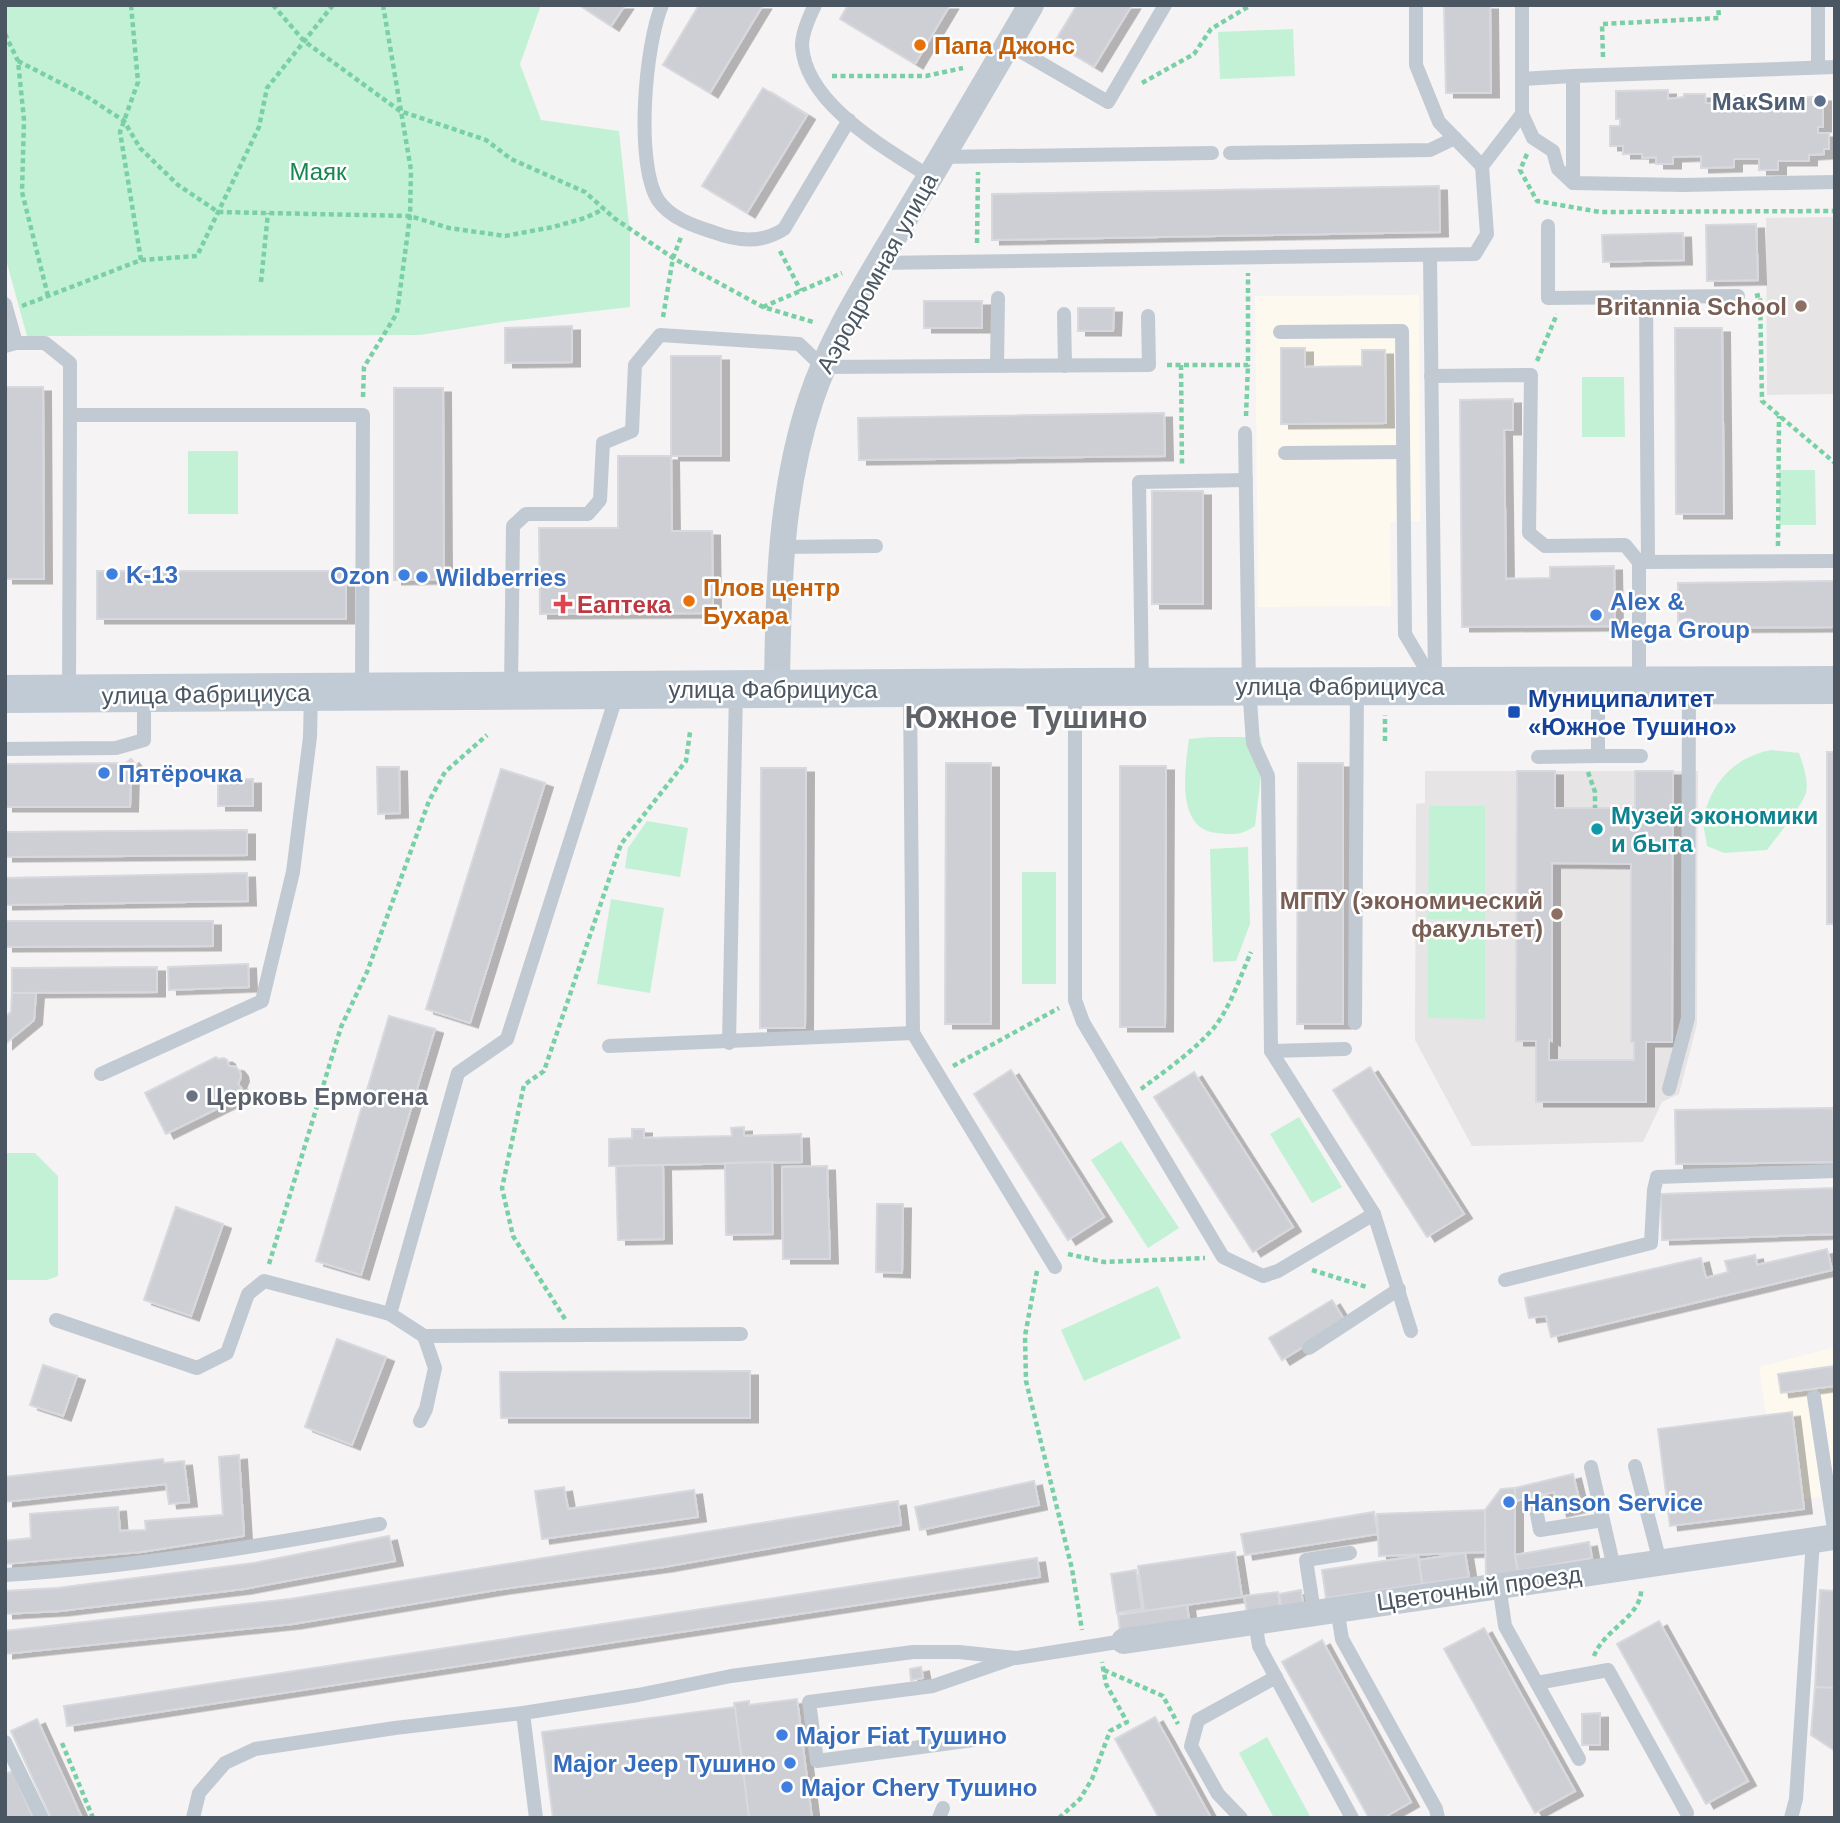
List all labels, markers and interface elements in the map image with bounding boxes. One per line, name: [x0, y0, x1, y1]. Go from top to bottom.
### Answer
place label: Папа Джонс: [934, 32, 1075, 59]
marker: Папа Джонс: [912, 37, 928, 53]
place label: МакSим: [1712, 88, 1806, 115]
marker: МакSим: [1812, 93, 1828, 109]
park label: Маяк: [289, 158, 347, 185]
street label: Аэродромная улица: [811, 168, 944, 378]
place label: Britannia School: [1596, 293, 1787, 320]
marker: Britannia School: [1793, 298, 1809, 314]
place label: K-13: [126, 561, 178, 588]
place label: Ozon: [330, 562, 390, 589]
place label: Wildberries: [436, 564, 567, 591]
marker: K-13: [104, 566, 120, 582]
marker: Ozon: [396, 567, 412, 583]
marker: Wildberries: [414, 569, 430, 585]
place label: Плов центр Бухара: [703, 574, 840, 629]
place label: Alex & Mega Group: [1610, 588, 1750, 643]
place label: Еаптека: [577, 591, 672, 618]
marker: Плов центр Бухара: [681, 593, 697, 609]
marker: Еаптека: [555, 596, 571, 612]
marker: Alex & Mega Group: [1588, 607, 1604, 623]
street label: улица Фабрициуса: [1236, 673, 1445, 700]
street label: улица Фабрициуса: [669, 676, 878, 703]
street label: улица Фабрициуса: [101, 679, 311, 709]
place label: Муниципалитет «Южное Тушино»: [1528, 685, 1737, 740]
district label: Южное Тушино: [905, 699, 1147, 735]
marker: Муниципалитет «Южное Тушино»: [1506, 704, 1522, 720]
place label: Пятёрочка: [118, 760, 243, 787]
marker: Пятёрочка: [96, 765, 112, 781]
place label: Музей экономики и быта: [1611, 802, 1818, 857]
marker: Музей экономики и быта: [1589, 821, 1605, 837]
place label: МГПУ (экономический факультет): [1280, 887, 1543, 942]
marker: МГПУ (экономический факультет): [1549, 906, 1565, 922]
place label: Церковь Ермогена: [206, 1083, 429, 1110]
marker: Церковь Ермогена: [184, 1088, 200, 1104]
place label: Hanson Service: [1523, 1489, 1703, 1516]
marker: Hanson Service: [1501, 1494, 1517, 1510]
street label: Цветочный проезд: [1375, 1560, 1583, 1616]
place label: Major Fiat Тушино: [796, 1722, 1007, 1749]
marker: Major Fiat Тушино: [774, 1727, 790, 1743]
place label: Major Jeep Тушино: [553, 1750, 776, 1777]
marker: Major Jeep Тушино: [782, 1755, 798, 1771]
place label: Major Chery Тушино: [801, 1774, 1037, 1801]
marker: Major Chery Тушино: [779, 1779, 795, 1795]

